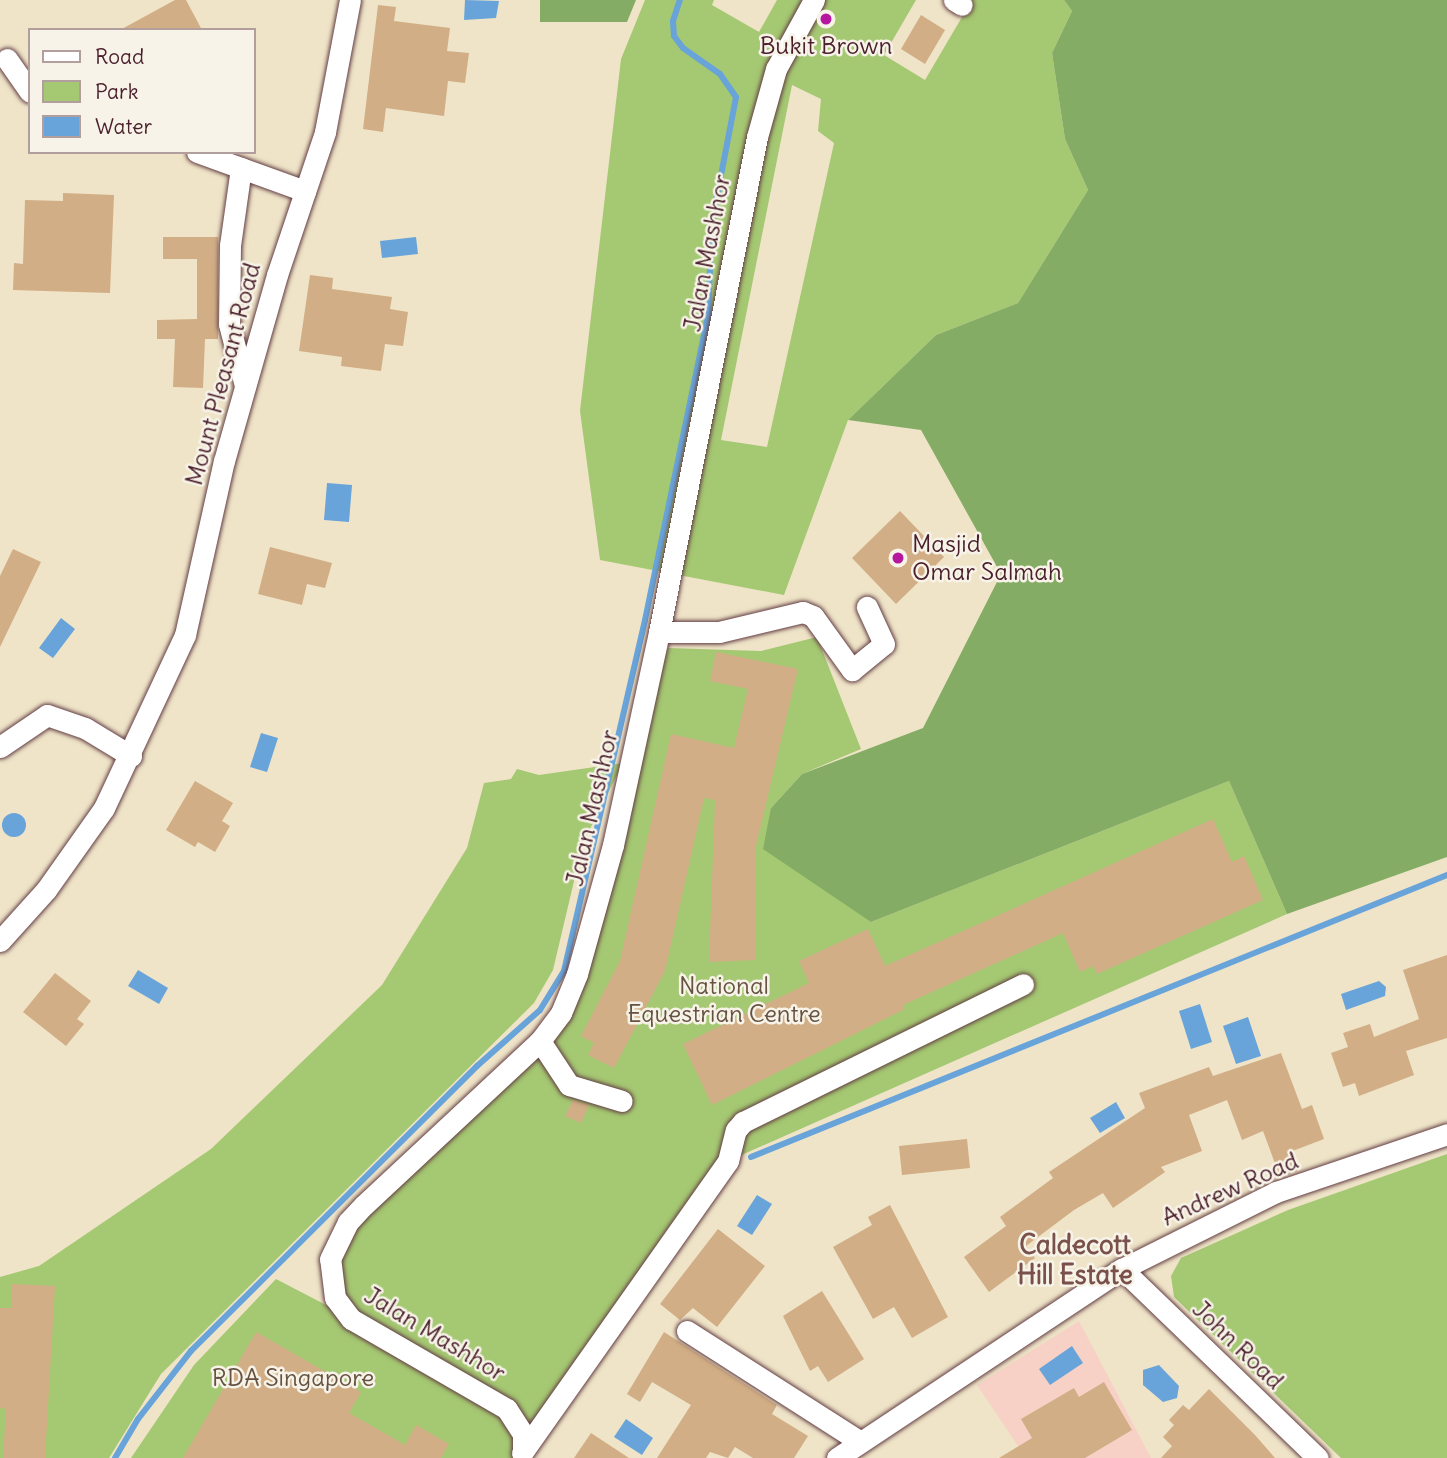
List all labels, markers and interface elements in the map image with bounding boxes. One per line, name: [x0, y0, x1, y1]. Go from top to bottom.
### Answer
marker: Bukit Brown: [816, 9, 836, 29]
legend: [28, 28, 256, 154]
place label: Bukit Brown: [760, 32, 892, 60]
text: Road: [95, 43, 144, 70]
text: Park: [95, 78, 138, 105]
text: Water: [95, 113, 152, 140]
street label: Jalan Mashhor: [678, 172, 736, 334]
street label: Mount Pleasant Road: [179, 260, 267, 488]
place label: Masjid Omar Salmah: [912, 530, 1062, 586]
marker: Masjid Omar Salmah: [890, 550, 906, 566]
street label: Jalan Mashhor: [560, 727, 624, 889]
park label: National Equestrian Centre: [627, 972, 821, 1028]
street label: Andrew Road: [1157, 1146, 1303, 1232]
district label: Caldecott Hill Estate: [1017, 1229, 1133, 1290]
street label: Jalan Mashhor: [359, 1281, 511, 1387]
street label: John Road: [1187, 1295, 1289, 1395]
park label: RDA Singapore: [212, 1364, 374, 1392]

